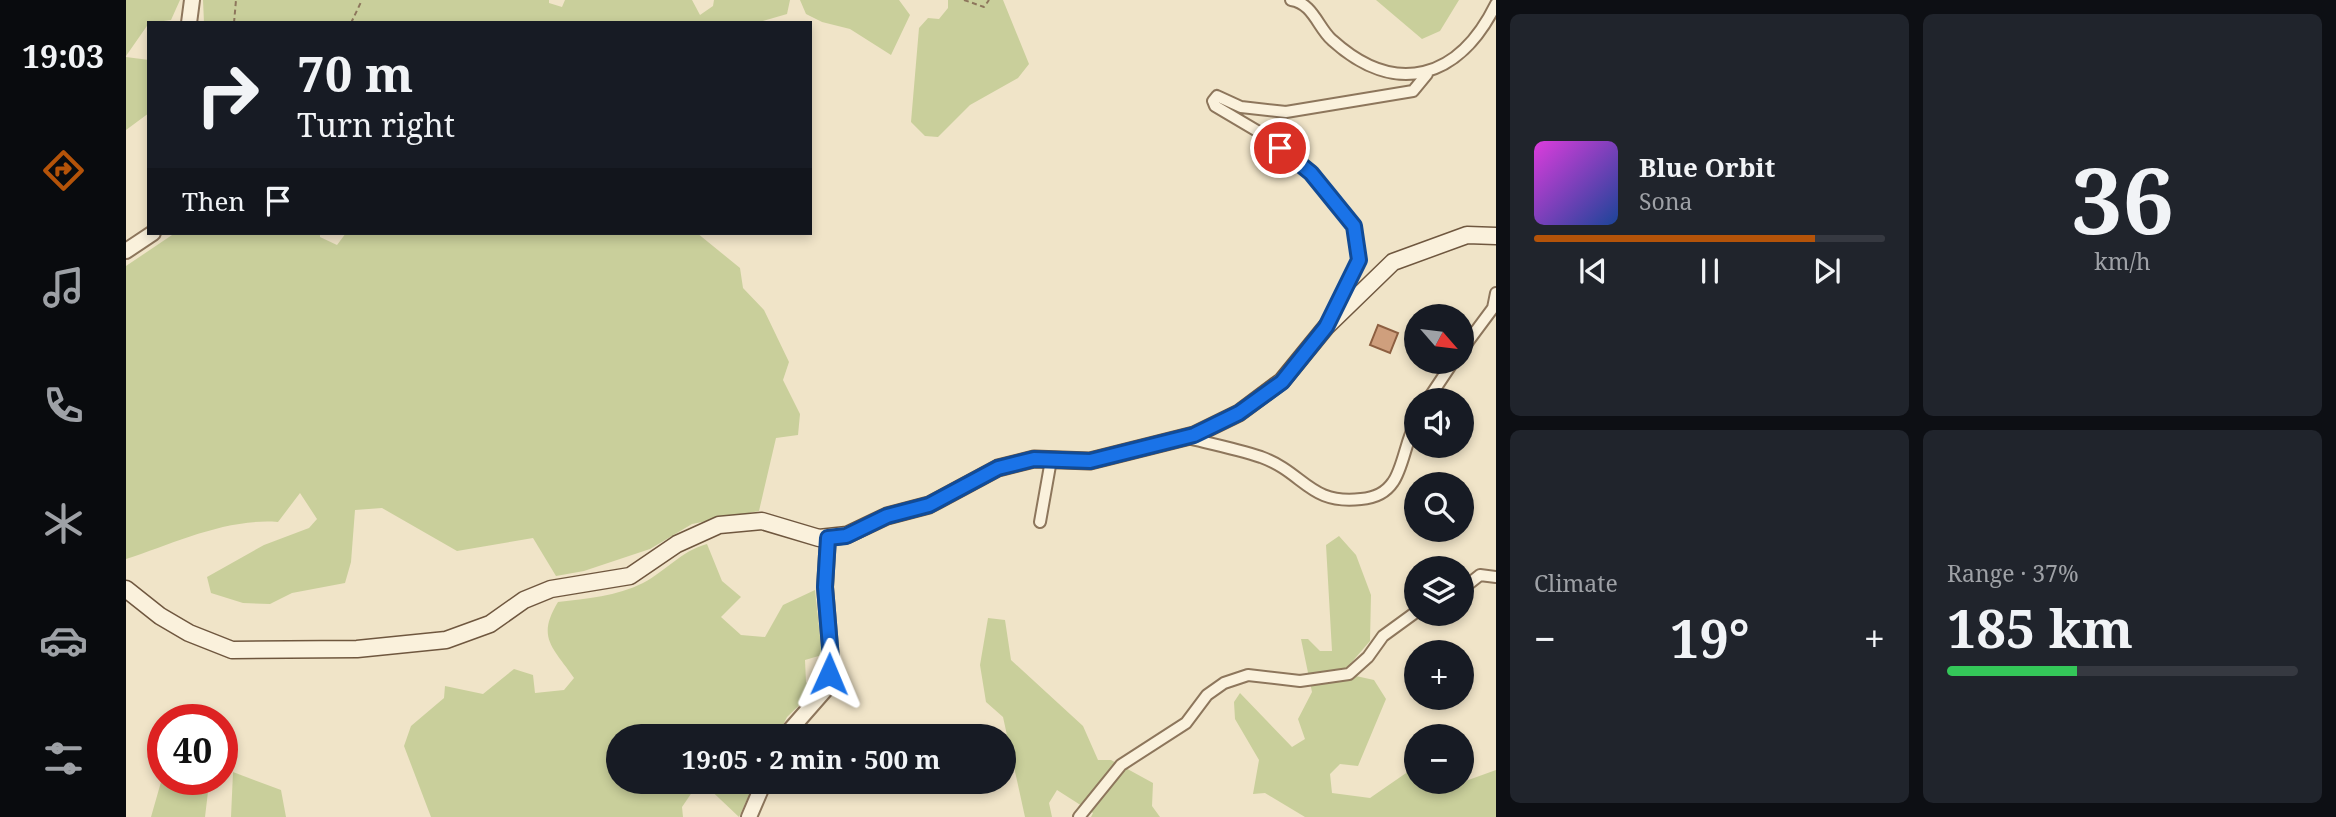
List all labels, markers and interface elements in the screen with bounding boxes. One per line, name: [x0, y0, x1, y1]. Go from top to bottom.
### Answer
text: 19:03: [22, 34, 104, 77]
text: 70 m: [297, 40, 413, 106]
icon: right: [182, 49, 273, 140]
text: Turn right: [297, 103, 455, 146]
pin: [1250, 118, 1310, 178]
icon: arrive: [1261, 129, 1299, 167]
text: 36: [2071, 137, 2174, 261]
icon: directions: [39, 146, 88, 195]
text: Blue Orbit: [1639, 149, 1775, 185]
icon: arrive: [259, 182, 297, 220]
text: Then: [182, 183, 245, 219]
text: Sona: [1639, 185, 1693, 217]
text: km/h: [2094, 245, 2151, 277]
icon: previous: [1574, 252, 1612, 290]
icon: pause: [1691, 252, 1729, 290]
icon: next: [1808, 252, 1846, 290]
icon: music: [39, 263, 88, 312]
north arrow: [1404, 304, 1474, 374]
map controls: [1404, 304, 1474, 794]
icon: phone: [39, 381, 88, 430]
button: sound: [1404, 388, 1474, 458]
button: search: [1404, 472, 1474, 542]
icon: climate: [39, 499, 88, 548]
button: layers: [1404, 556, 1474, 626]
text: Range · 37%: [1947, 557, 2079, 589]
text: Climate: [1534, 567, 1618, 599]
text: 185 km: [1947, 592, 2133, 663]
text: 19°: [1670, 602, 1750, 673]
text: −: [1534, 612, 1556, 664]
text: +: [1864, 612, 1885, 664]
icon: car: [39, 616, 88, 665]
position arrow: [792, 637, 866, 711]
button: +: [1404, 640, 1474, 710]
speed limit sign: 40: [147, 704, 238, 795]
button: −: [1404, 724, 1474, 794]
icon: filters: [39, 734, 88, 783]
text: 19:05 · 2 min · 500 m: [681, 741, 941, 777]

